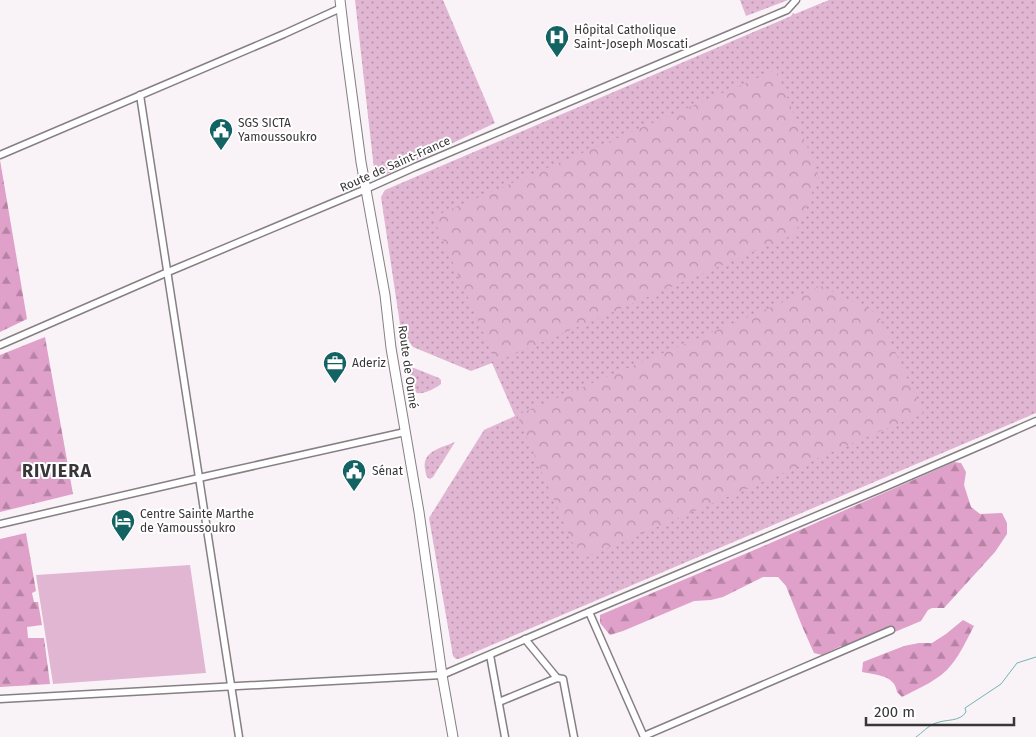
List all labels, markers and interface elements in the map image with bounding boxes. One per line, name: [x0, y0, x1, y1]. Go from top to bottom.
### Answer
place label: Hôpital Catholique Saint-Joseph Moscati: [574, 23, 688, 51]
hospital icon: Hôpital Catholique Saint-Joseph Moscati: [544, 24, 570, 58]
place label: SGS SICTA Yamoussoukro: [238, 116, 317, 144]
public building icon: SGS SICTA Yamoussoukro: [208, 117, 234, 151]
street label: Route de Saint-France: [338, 133, 452, 195]
street label: Route de Oumé: [395, 324, 421, 410]
office icon: Aderiz: [322, 350, 348, 384]
place label: Aderiz: [352, 356, 386, 370]
public building icon: Sénat: [341, 458, 367, 492]
district label: RIVIERA: [22, 460, 92, 482]
place label: Sénat: [372, 464, 404, 478]
place label: Centre Sainte Marthe de Yamoussoukro: [140, 507, 254, 535]
hotel icon: Centre Sainte Marthe de Yamoussoukro: [110, 508, 136, 542]
scale bar: [866, 694, 1014, 726]
text: 200 m: [874, 703, 915, 721]

